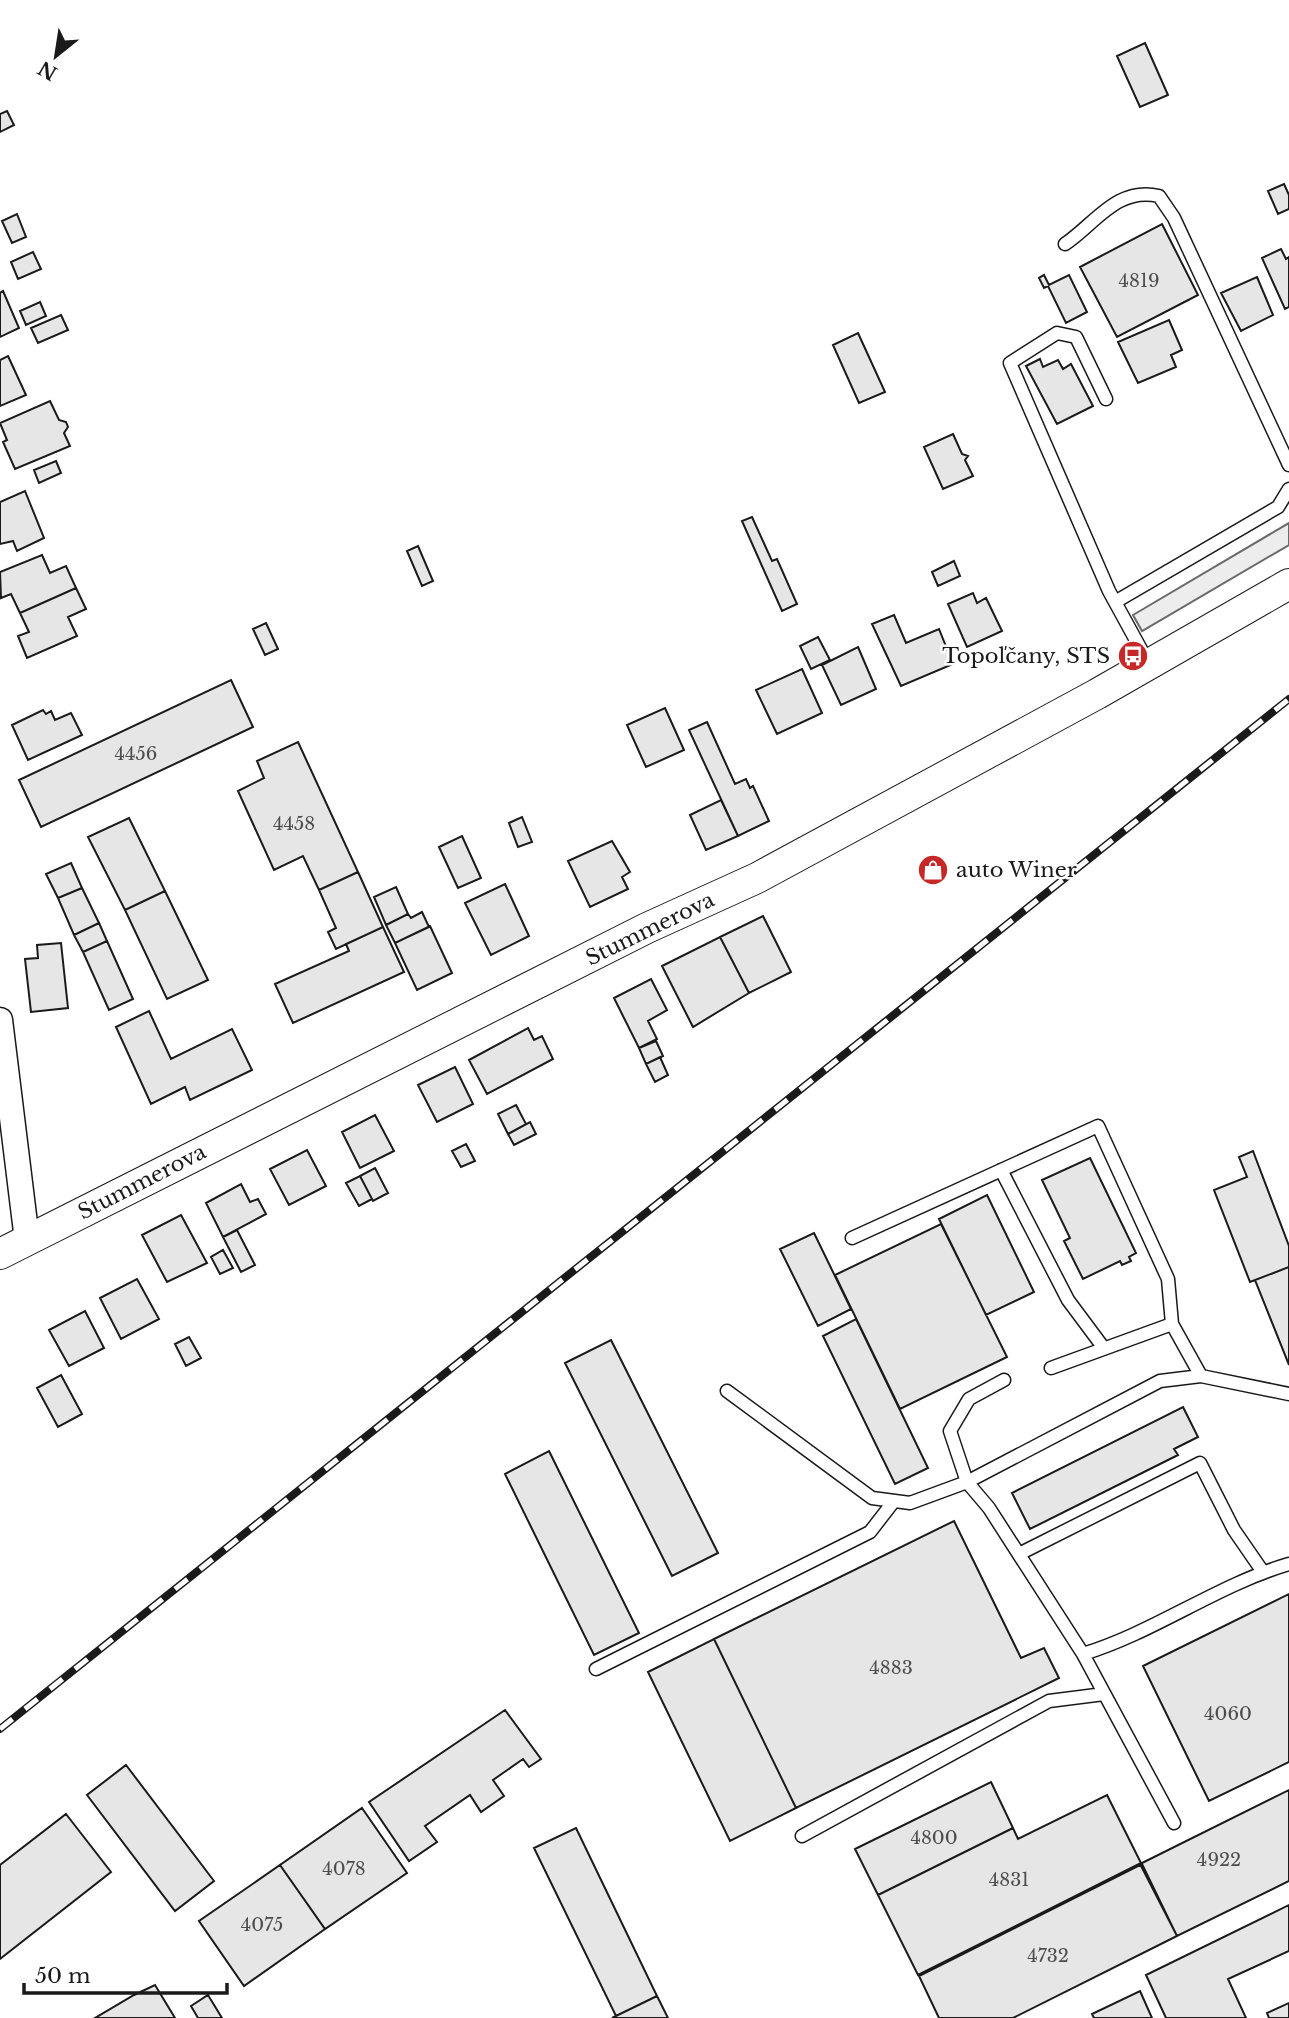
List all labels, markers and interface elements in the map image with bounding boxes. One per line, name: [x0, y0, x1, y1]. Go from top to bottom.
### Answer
north arrow: [21, 21, 91, 91]
text: N: [34, 56, 61, 85]
house number: 4819: [1118, 270, 1160, 292]
bus stop icon: Topoľčany, STS: [1116, 639, 1150, 673]
place label: Topoľčany, STS: [942, 643, 1110, 669]
house number: 4456: [115, 743, 157, 765]
house number: 4458: [273, 813, 315, 835]
shop icon: auto Winer: [916, 853, 950, 887]
place label: auto Winer: [956, 857, 1077, 883]
street label: Stummerova: [581, 886, 719, 971]
street label: Stummerova: [74, 1139, 211, 1225]
house number: 4883: [869, 1657, 913, 1679]
house number: 4060: [1204, 1703, 1252, 1725]
house number: 4800: [910, 1827, 958, 1849]
house number: 4922: [1197, 1849, 1241, 1871]
house number: 4078: [322, 1858, 366, 1880]
house number: 4831: [989, 1869, 1029, 1891]
house number: 4075: [241, 1914, 283, 1936]
house number: 4732: [1027, 1945, 1069, 1967]
scale bar: [24, 1952, 228, 1996]
text: 50 m: [35, 1963, 91, 1989]

